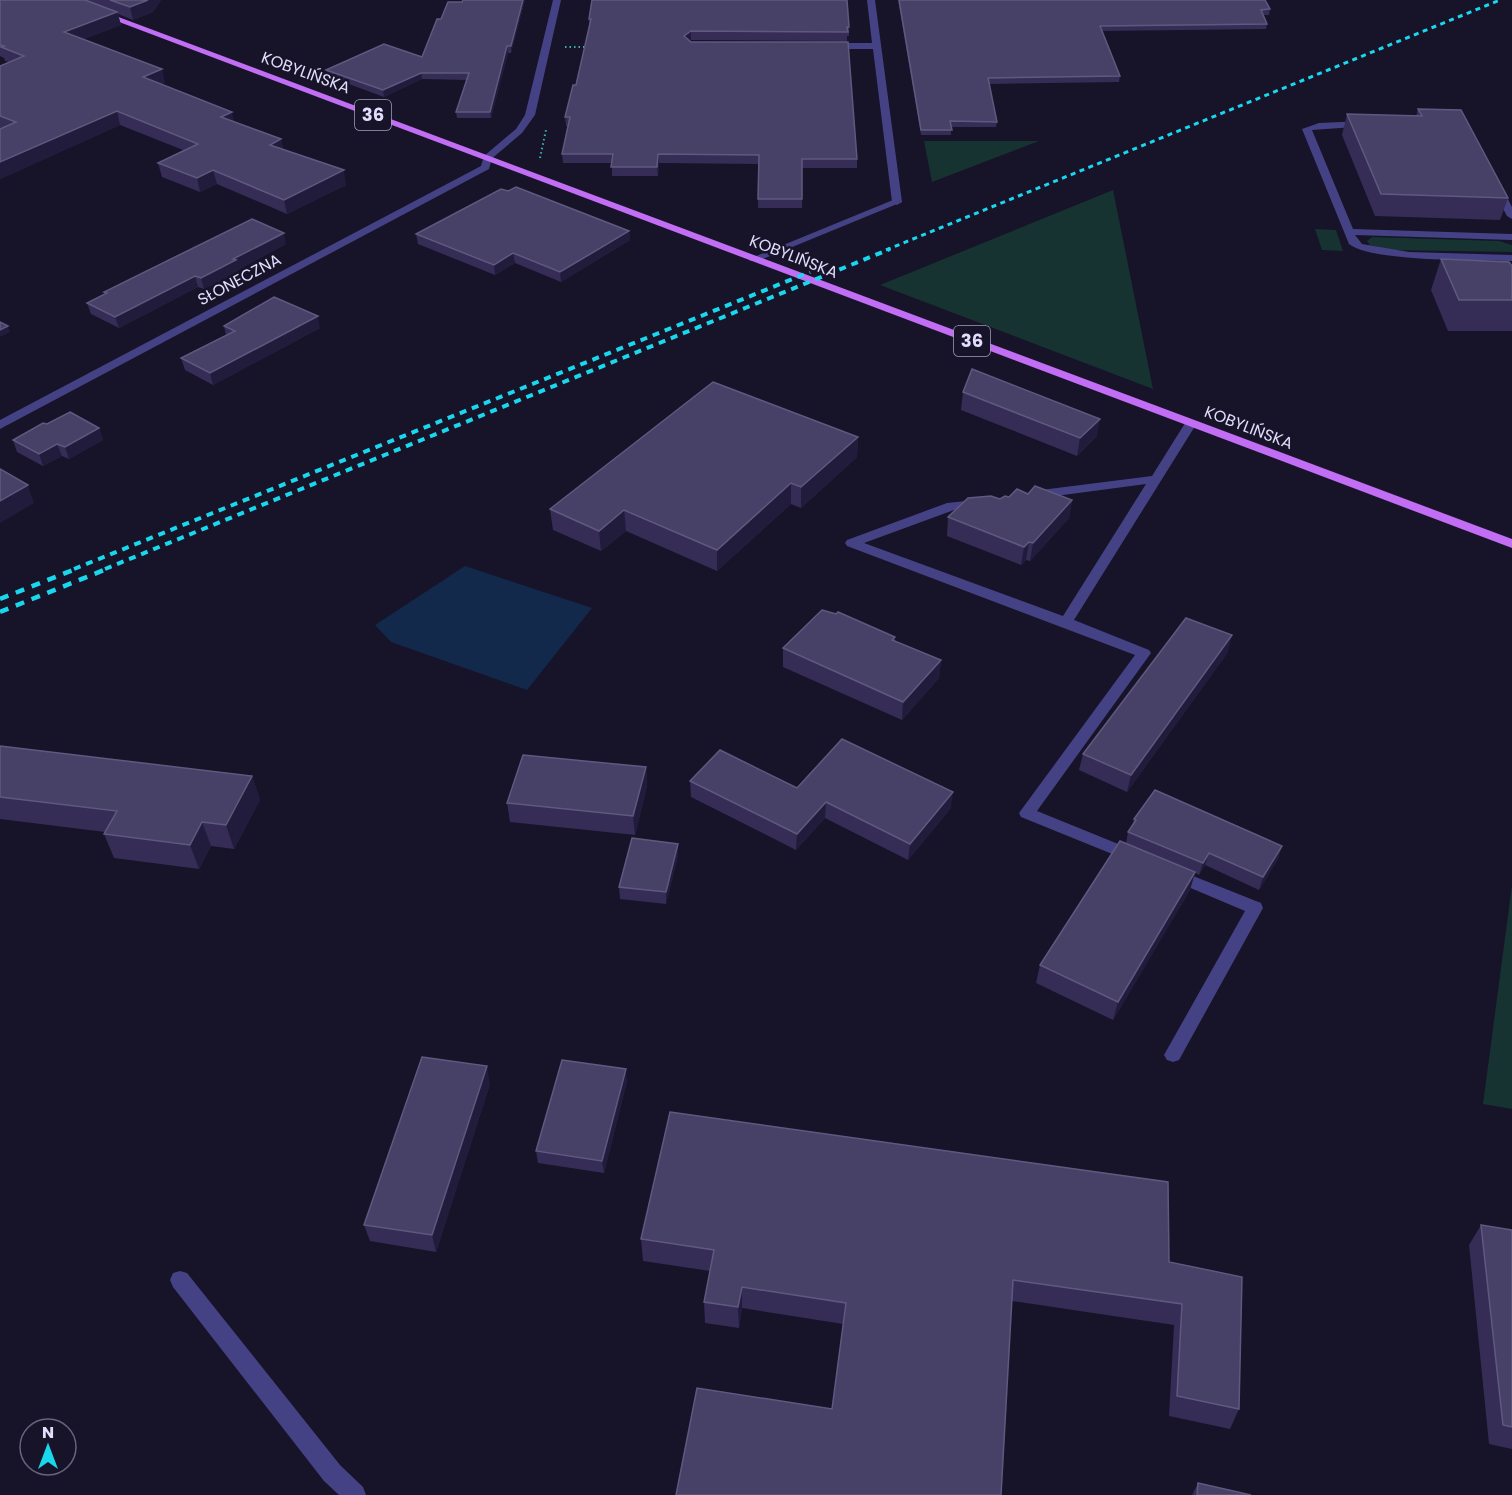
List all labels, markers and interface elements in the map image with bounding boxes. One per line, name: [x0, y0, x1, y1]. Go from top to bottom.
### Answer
street label: KOBYLIŃSKA: [258, 46, 354, 99]
road number: 36: [355, 100, 391, 130]
street label: KOBYLIŃSKA: [746, 229, 842, 284]
street label: SŁONECZNA: [193, 248, 285, 311]
road number: 36: [954, 326, 990, 356]
street label: KOBYLIŃSKA: [1201, 400, 1297, 455]
north arrow: [18, 1417, 78, 1477]
text: N: [42, 1421, 54, 1444]

